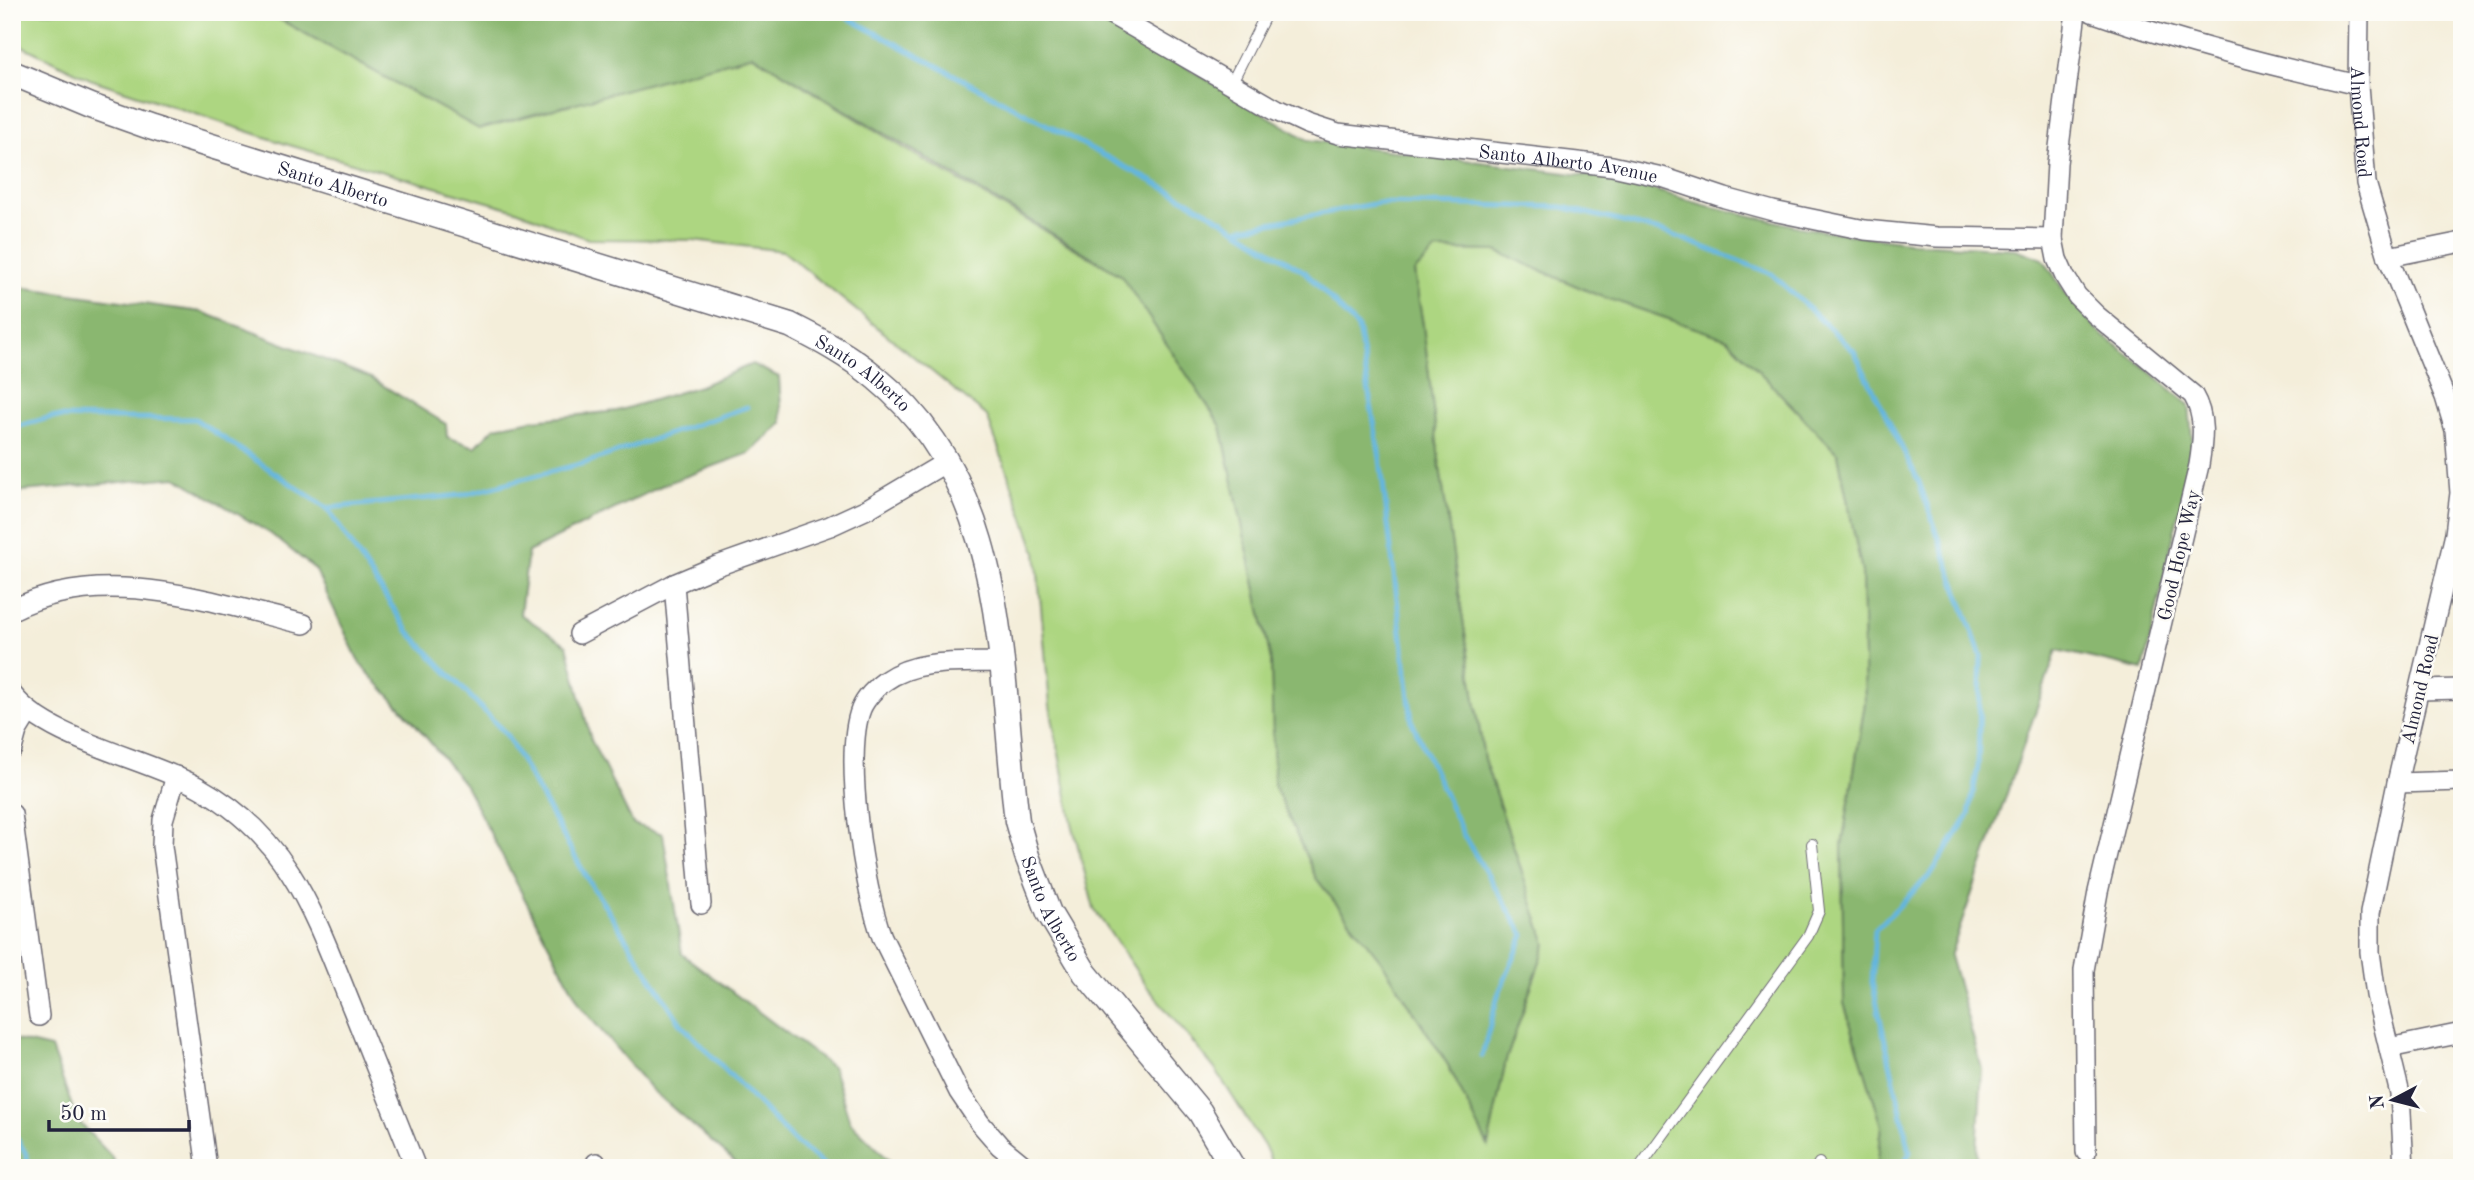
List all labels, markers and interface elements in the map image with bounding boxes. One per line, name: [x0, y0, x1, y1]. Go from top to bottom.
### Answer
street label: Almond Road: [2346, 66, 2373, 179]
street label: Santo Alberto Avenue: [1477, 143, 1659, 188]
street label: Santo Alberto: [275, 160, 390, 212]
street label: Santo Alberto: [811, 333, 913, 416]
street label: Good Hope Way: [2156, 488, 2205, 623]
street label: Almond Road: [2400, 633, 2443, 746]
street label: Santo Alberto: [1016, 854, 1083, 966]
north arrow: [2358, 1064, 2428, 1134]
scale bar: [49, 1089, 189, 1133]
text: N: [2368, 1093, 2389, 1110]
text: 50 m: [60, 1104, 107, 1125]

